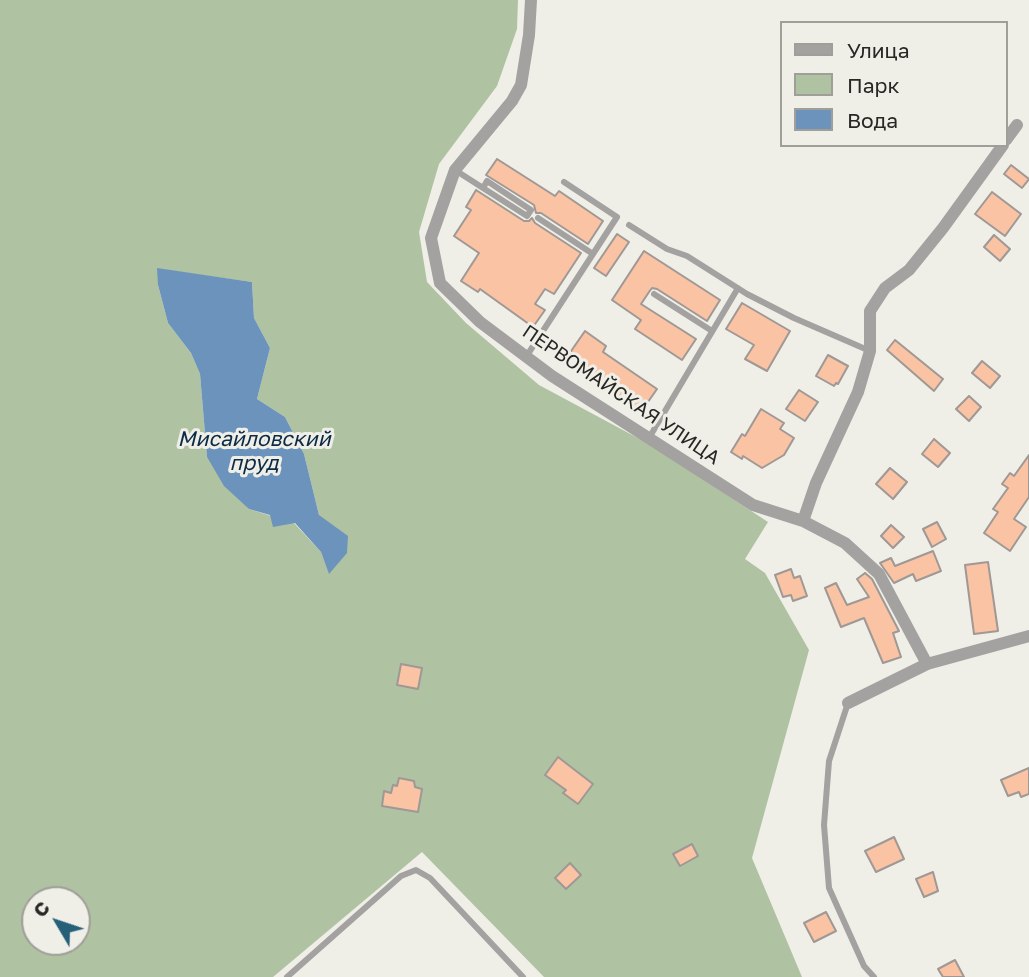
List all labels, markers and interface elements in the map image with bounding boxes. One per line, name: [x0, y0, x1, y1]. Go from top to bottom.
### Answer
legend: [780, 21, 1008, 147]
text: Улица: [847, 37, 910, 63]
text: Парк: [847, 72, 900, 98]
text: Вода: [847, 107, 898, 133]
street label: ПЕРВОМАЙСКАЯ УЛИЦА: [518, 320, 724, 470]
water label: Мисайловский пруд: [178, 426, 330, 476]
north arrow: [21, 886, 91, 956]
text: С: [28, 896, 54, 921]

